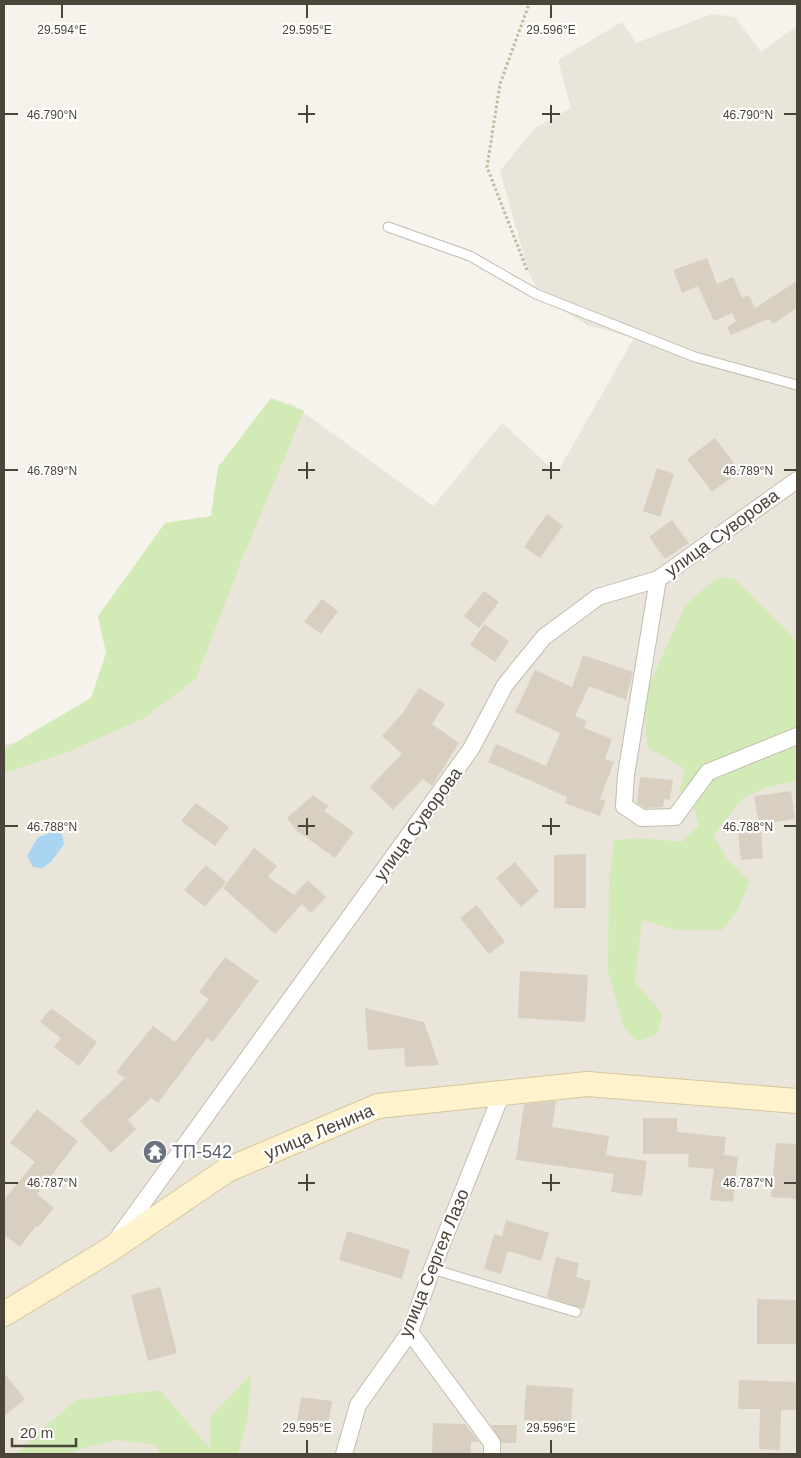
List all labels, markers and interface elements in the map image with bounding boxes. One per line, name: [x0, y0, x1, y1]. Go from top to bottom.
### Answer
text: 29.594°E: [37, 23, 87, 37]
text: 29.595°E: [282, 23, 332, 37]
text: 29.596°E: [526, 23, 576, 37]
text: 46.790°N: [27, 108, 77, 122]
text: 46.790°N: [723, 108, 773, 122]
text: 46.789°N: [27, 464, 77, 478]
text: 46.789°N: [723, 464, 773, 478]
street label: улица Суворова: [661, 485, 783, 581]
street label: улица Суворова: [370, 763, 466, 885]
text: 46.788°N: [27, 820, 77, 834]
text: 46.788°N: [723, 820, 773, 834]
street label: улица Ленина: [262, 1100, 377, 1164]
temple icon: ТП-542: [142, 1139, 168, 1165]
place label: ТП-542: [172, 1142, 232, 1162]
text: 46.787°N: [27, 1176, 77, 1190]
text: 46.787°N: [723, 1176, 773, 1190]
street label: улица Сергея Лазо: [395, 1186, 473, 1340]
scale bar: [12, 1416, 76, 1448]
text: 29.595°E: [282, 1421, 332, 1435]
text: 29.596°E: [526, 1421, 576, 1435]
text: 20 m: [20, 1424, 53, 1441]

